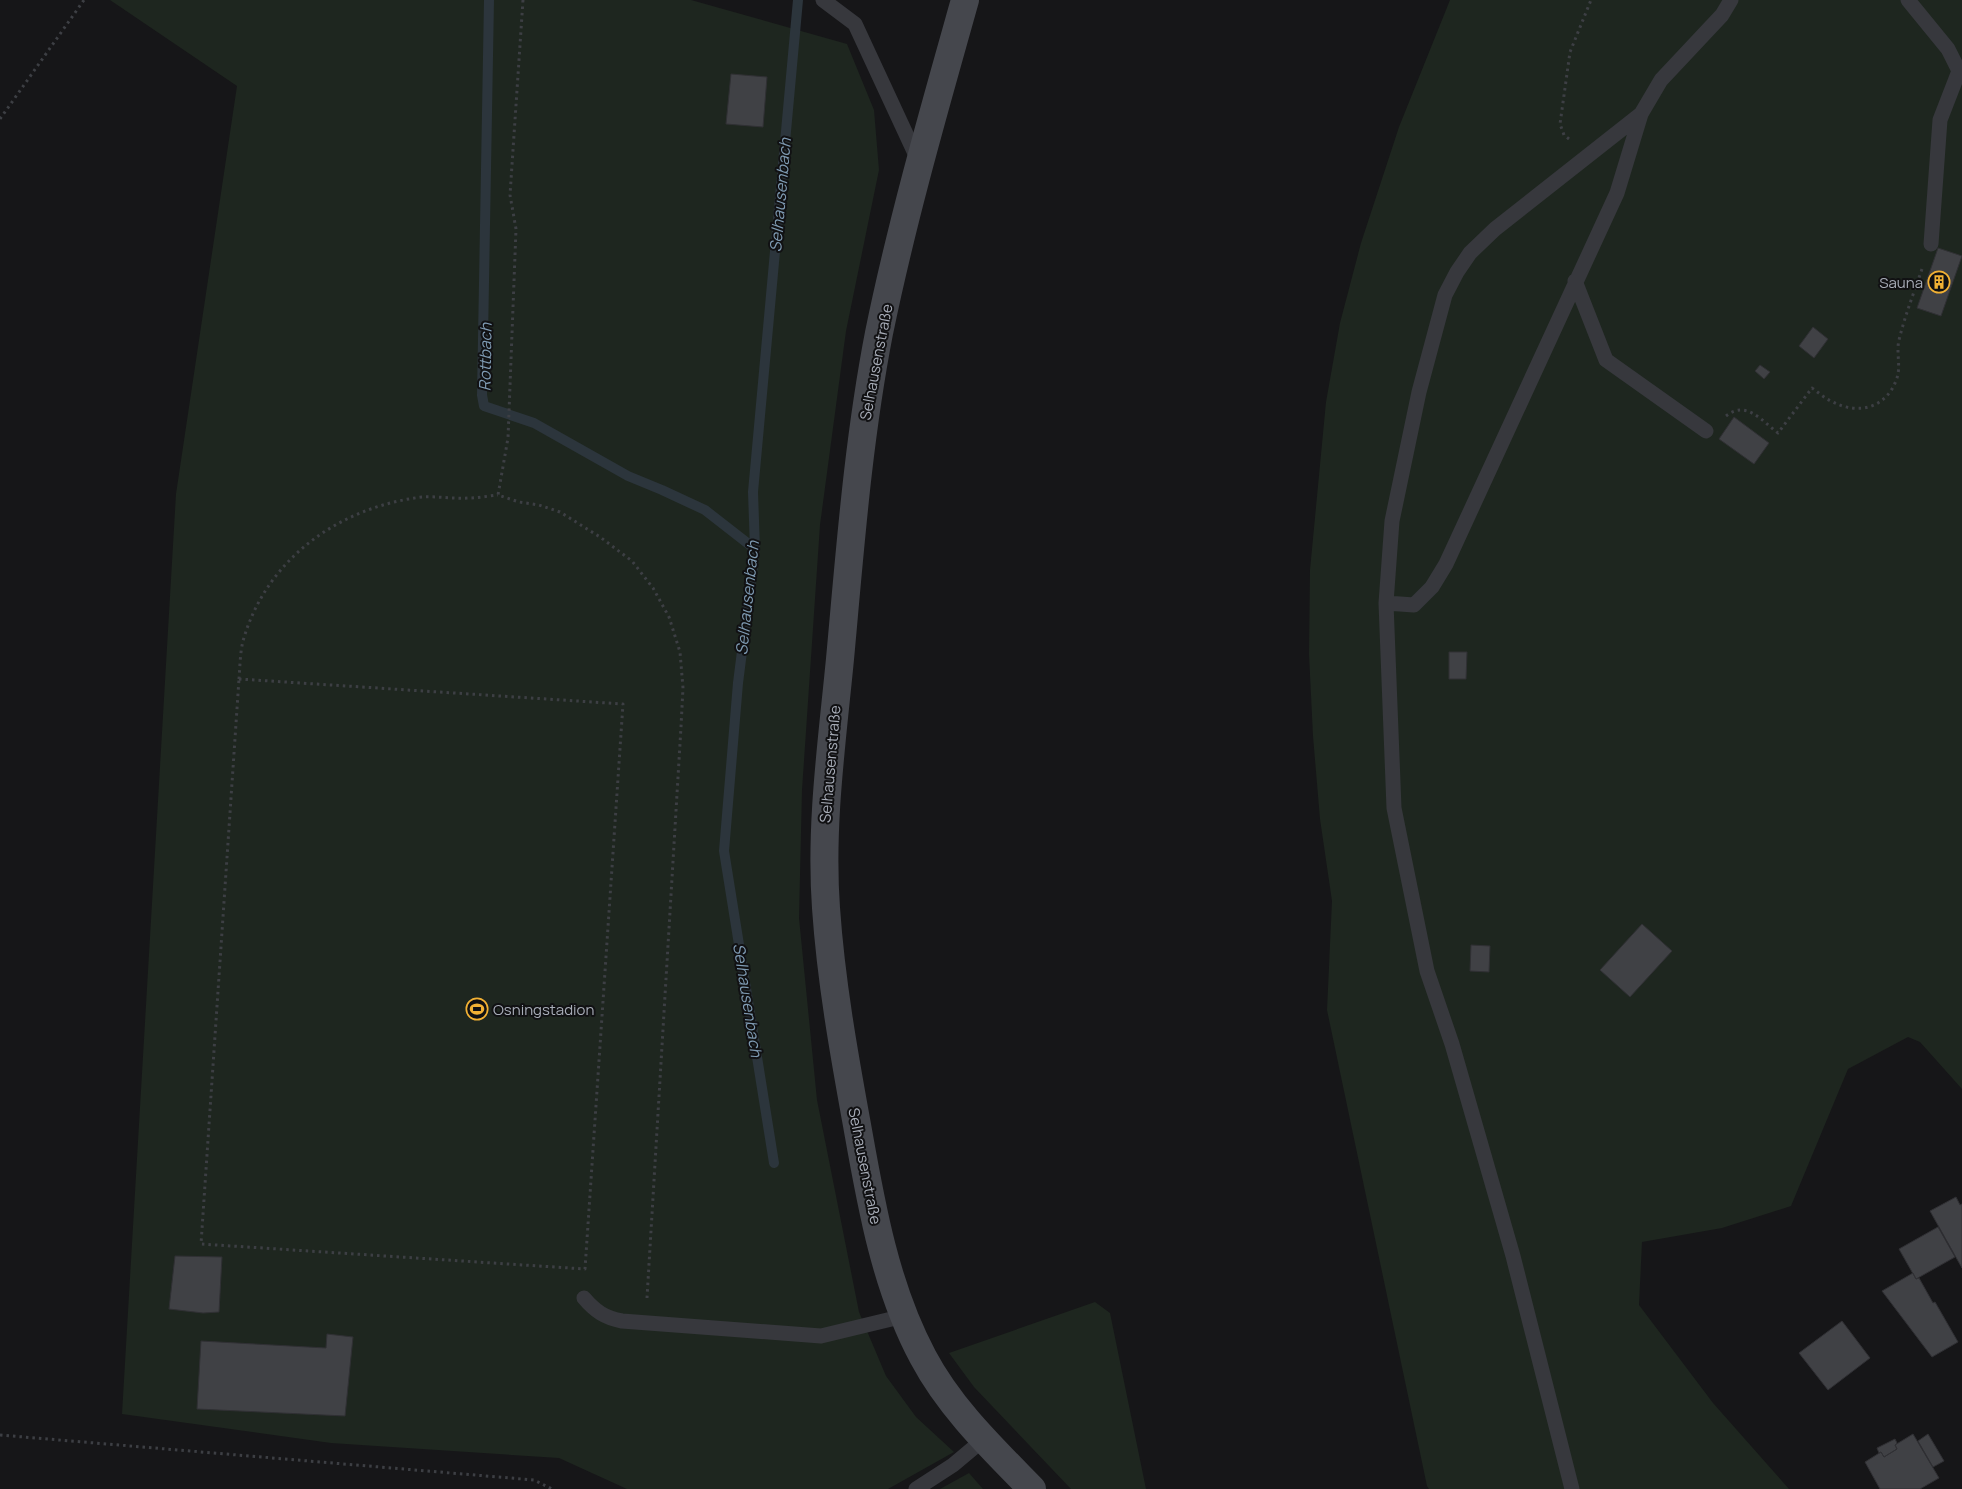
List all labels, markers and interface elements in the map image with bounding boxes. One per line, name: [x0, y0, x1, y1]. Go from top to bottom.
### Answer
water label: Selhausenbach: [764, 136, 796, 253]
building icon: Sauna: [1927, 270, 1951, 294]
place label: Sauna: [1879, 272, 1923, 293]
street label: Selhausenstraße: [854, 302, 898, 422]
water label: Rottbach: [473, 322, 497, 391]
water label: Selhausenbach: [730, 539, 764, 656]
street label: Selhausenstraße: [814, 704, 846, 824]
water label: Selhausenbach: [728, 942, 768, 1059]
sports icon: Osningstadion: [465, 997, 489, 1021]
place label: Osningstadion: [493, 999, 594, 1020]
street label: Selhausenstraße: [843, 1106, 887, 1226]

